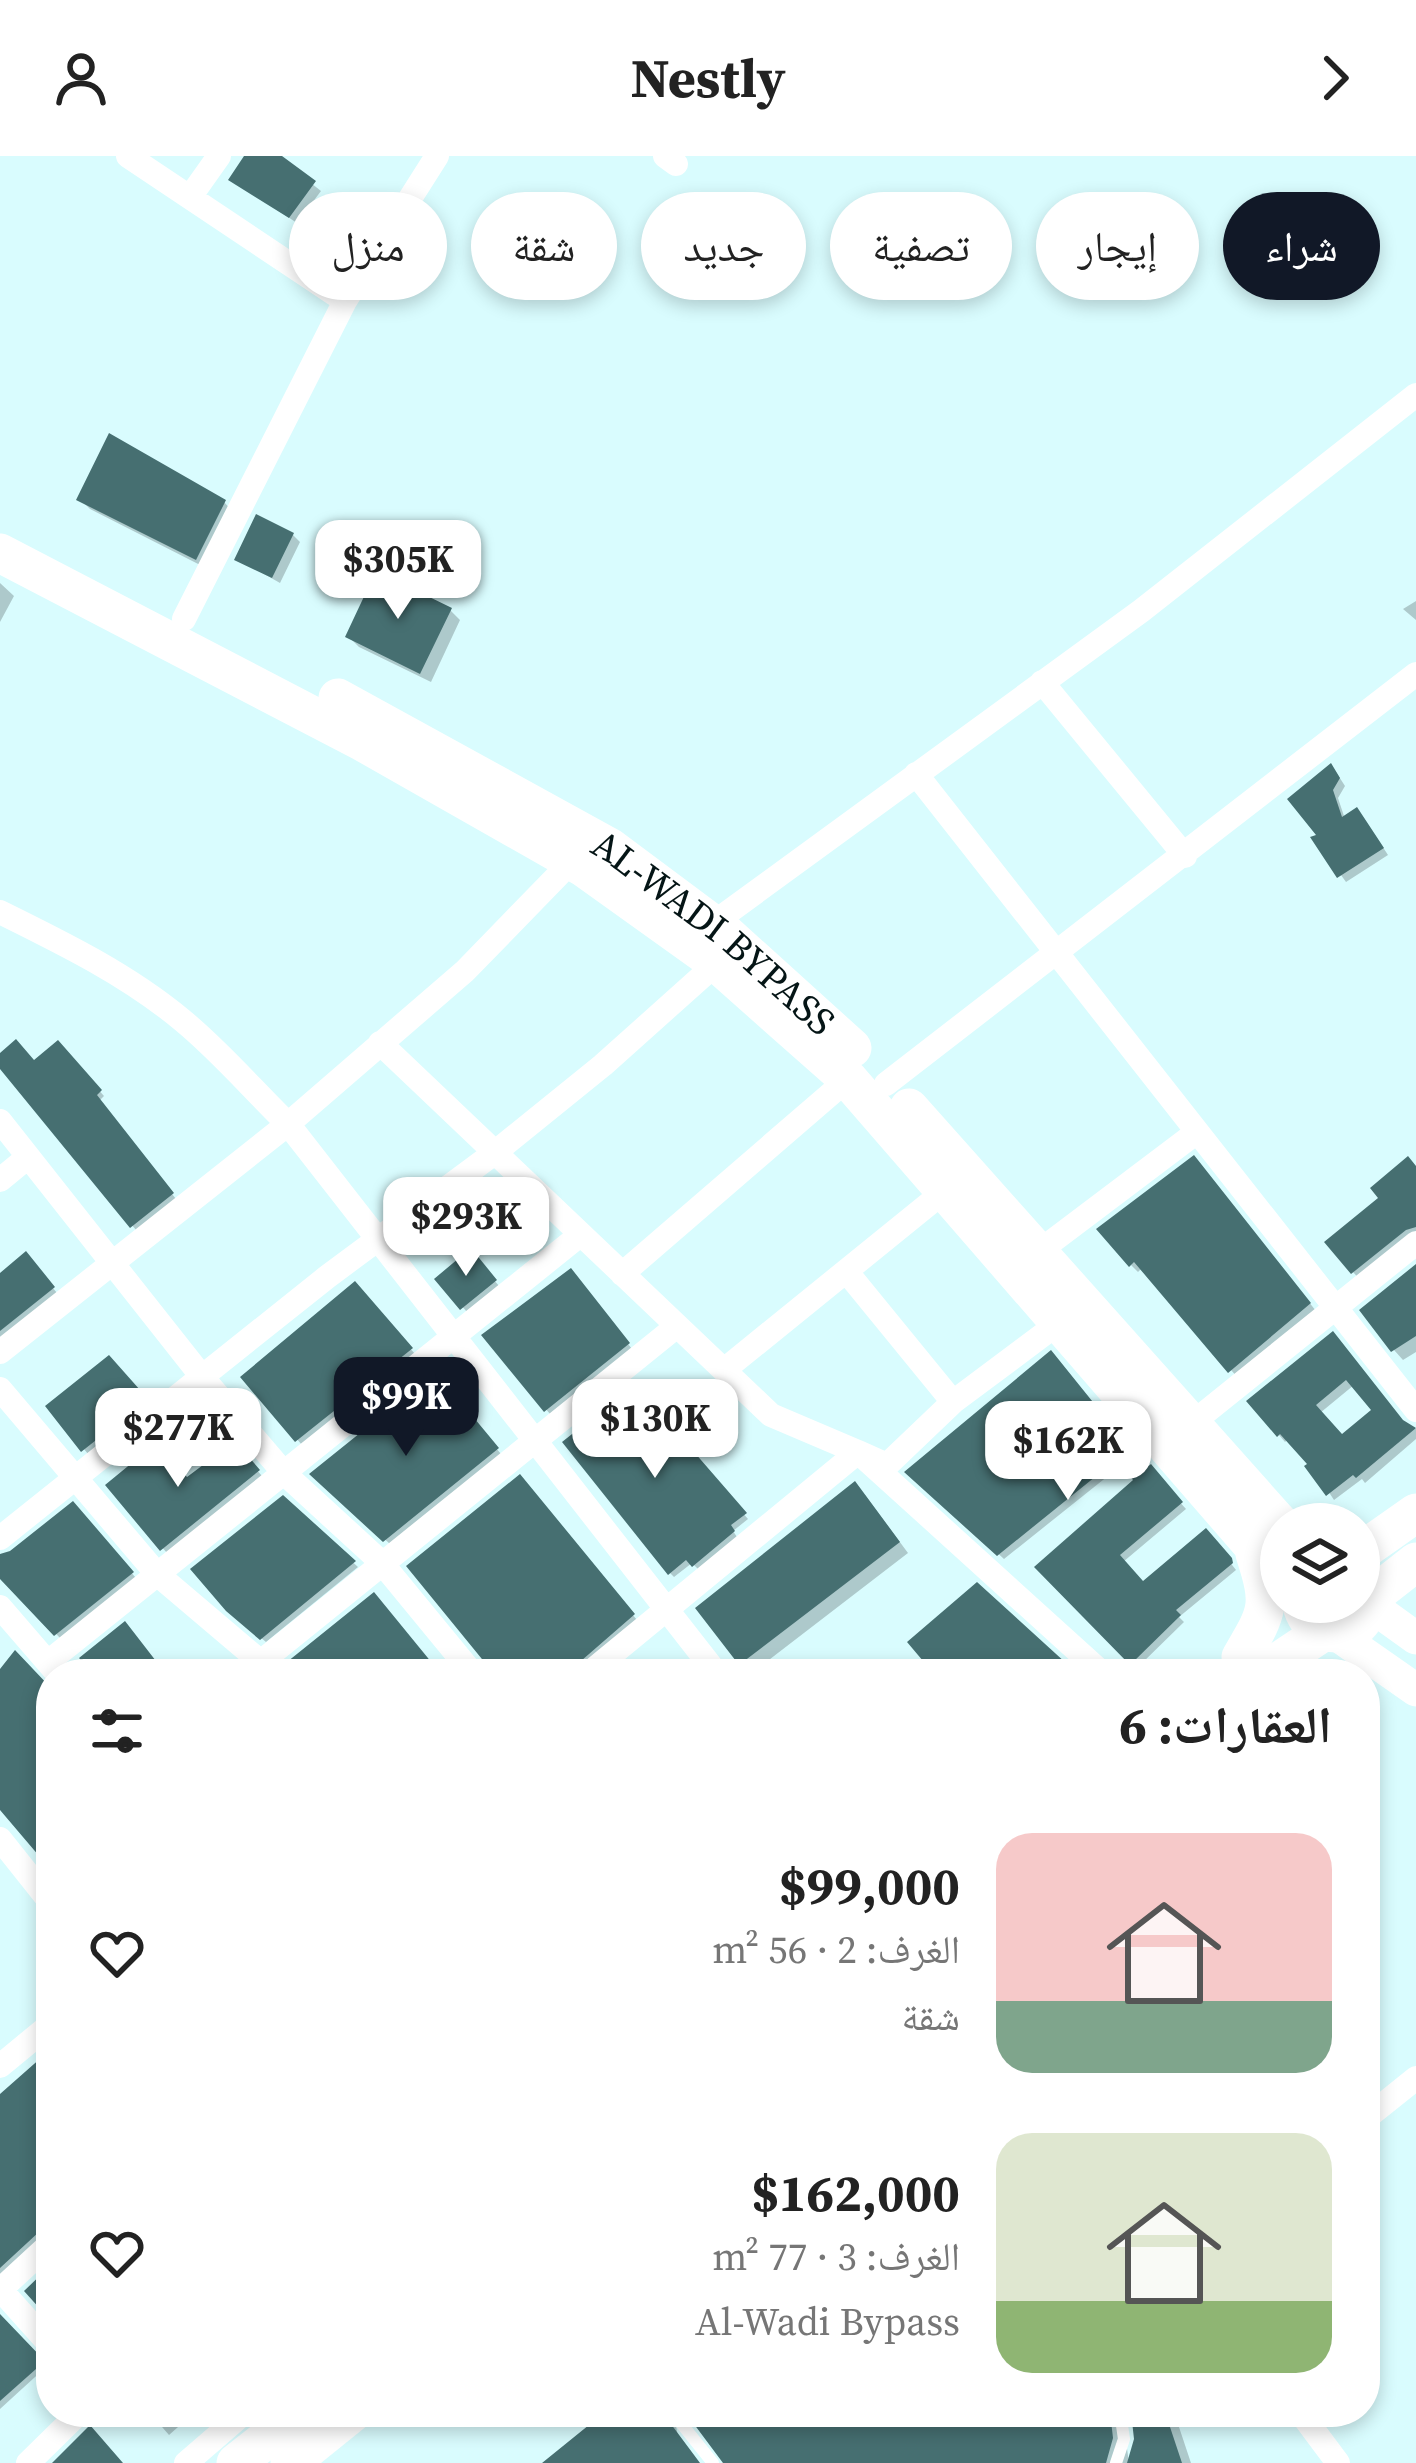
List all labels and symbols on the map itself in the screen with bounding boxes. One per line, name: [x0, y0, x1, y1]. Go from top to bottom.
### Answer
pin: $305K: [314, 520, 482, 622]
street label: AL-WADI BYPASS: [582, 817, 847, 1047]
pin: $293K: [382, 1177, 550, 1279]
pin: $99K: [335, 1357, 477, 1459]
pin: $130K: [571, 1379, 739, 1481]
pin: $277K: [94, 1388, 262, 1490]
pin: $162K: [984, 1401, 1152, 1503]

